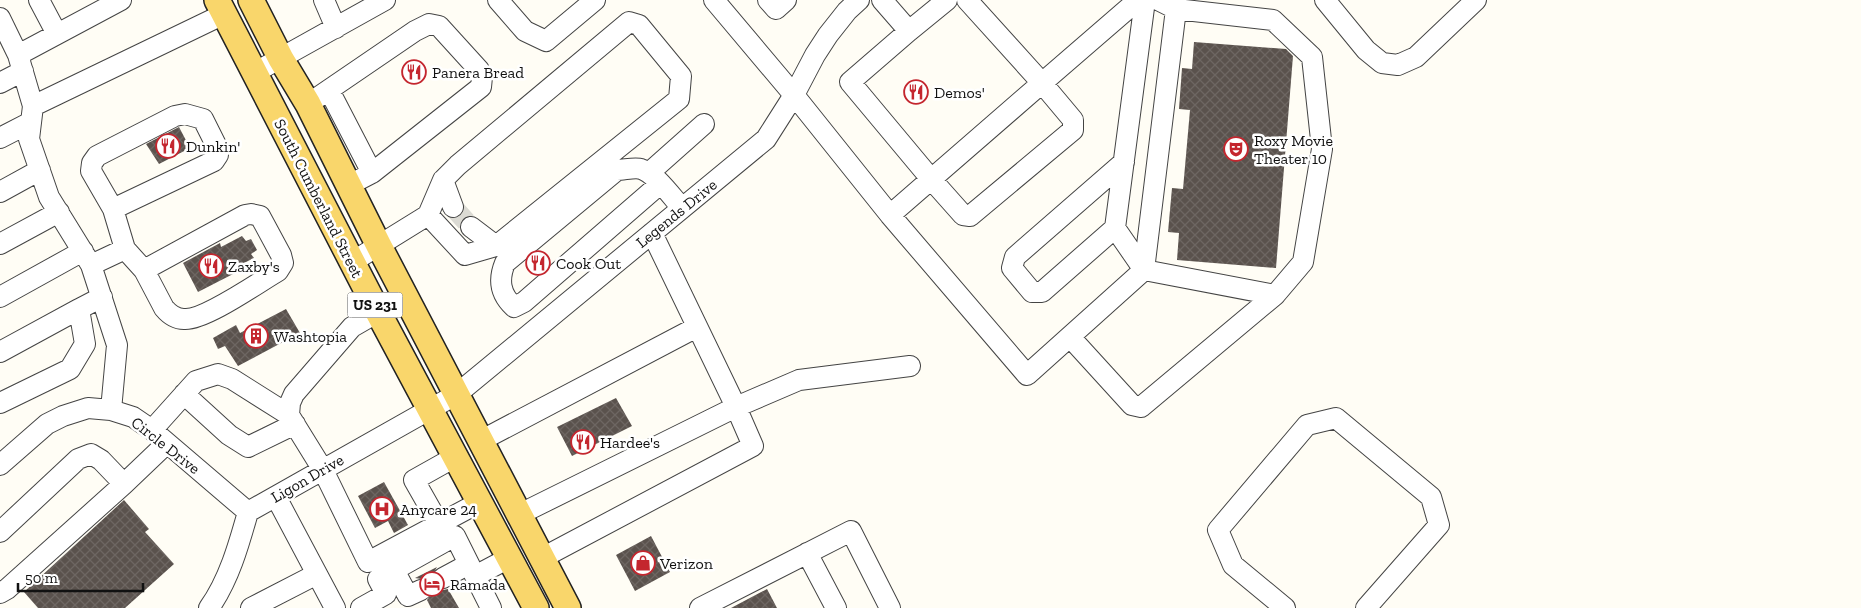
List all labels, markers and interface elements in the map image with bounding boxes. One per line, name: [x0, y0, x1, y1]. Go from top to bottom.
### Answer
restaurant icon: Panera Bread: [401, 59, 427, 85]
place label: Panera Bread: [432, 63, 524, 82]
restaurant icon: Demos': [903, 79, 929, 105]
place label: Demos': [934, 83, 985, 102]
street label: South Cumberland Street: [270, 116, 367, 281]
place label: Roxy Movie Theater 10: [1254, 131, 1333, 168]
restaurant icon: Dunkin': [155, 133, 181, 159]
theatre icon: Roxy Movie Theater 10: [1223, 136, 1249, 162]
place label: Dunkin': [186, 137, 240, 156]
street label: Legends Drive: [632, 175, 721, 252]
restaurant icon: Cook Out: [525, 250, 551, 276]
restaurant icon: Zaxby's: [198, 253, 224, 279]
place label: Cook Out: [556, 254, 621, 273]
place label: Zaxby's: [228, 257, 280, 276]
road number: US 231: [348, 292, 402, 318]
building icon: Washtopia: [243, 323, 269, 349]
place label: Washtopia: [274, 327, 347, 346]
street label: Circle Drive: [128, 413, 204, 478]
restaurant icon: Hardee's: [570, 429, 596, 455]
place label: Hardee's: [600, 433, 660, 452]
street label: Ligon Drive: [268, 450, 347, 507]
hospital icon: Anycare 24: [369, 496, 395, 522]
place label: Anycare 24: [400, 500, 477, 519]
shop icon: Verizon: [630, 550, 656, 576]
place label: Verizon: [659, 554, 714, 573]
scale bar: [18, 560, 142, 592]
text: 50 m: [25, 569, 58, 587]
hotel icon: Ramada: [419, 571, 445, 597]
place label: Ramada: [450, 575, 506, 594]

